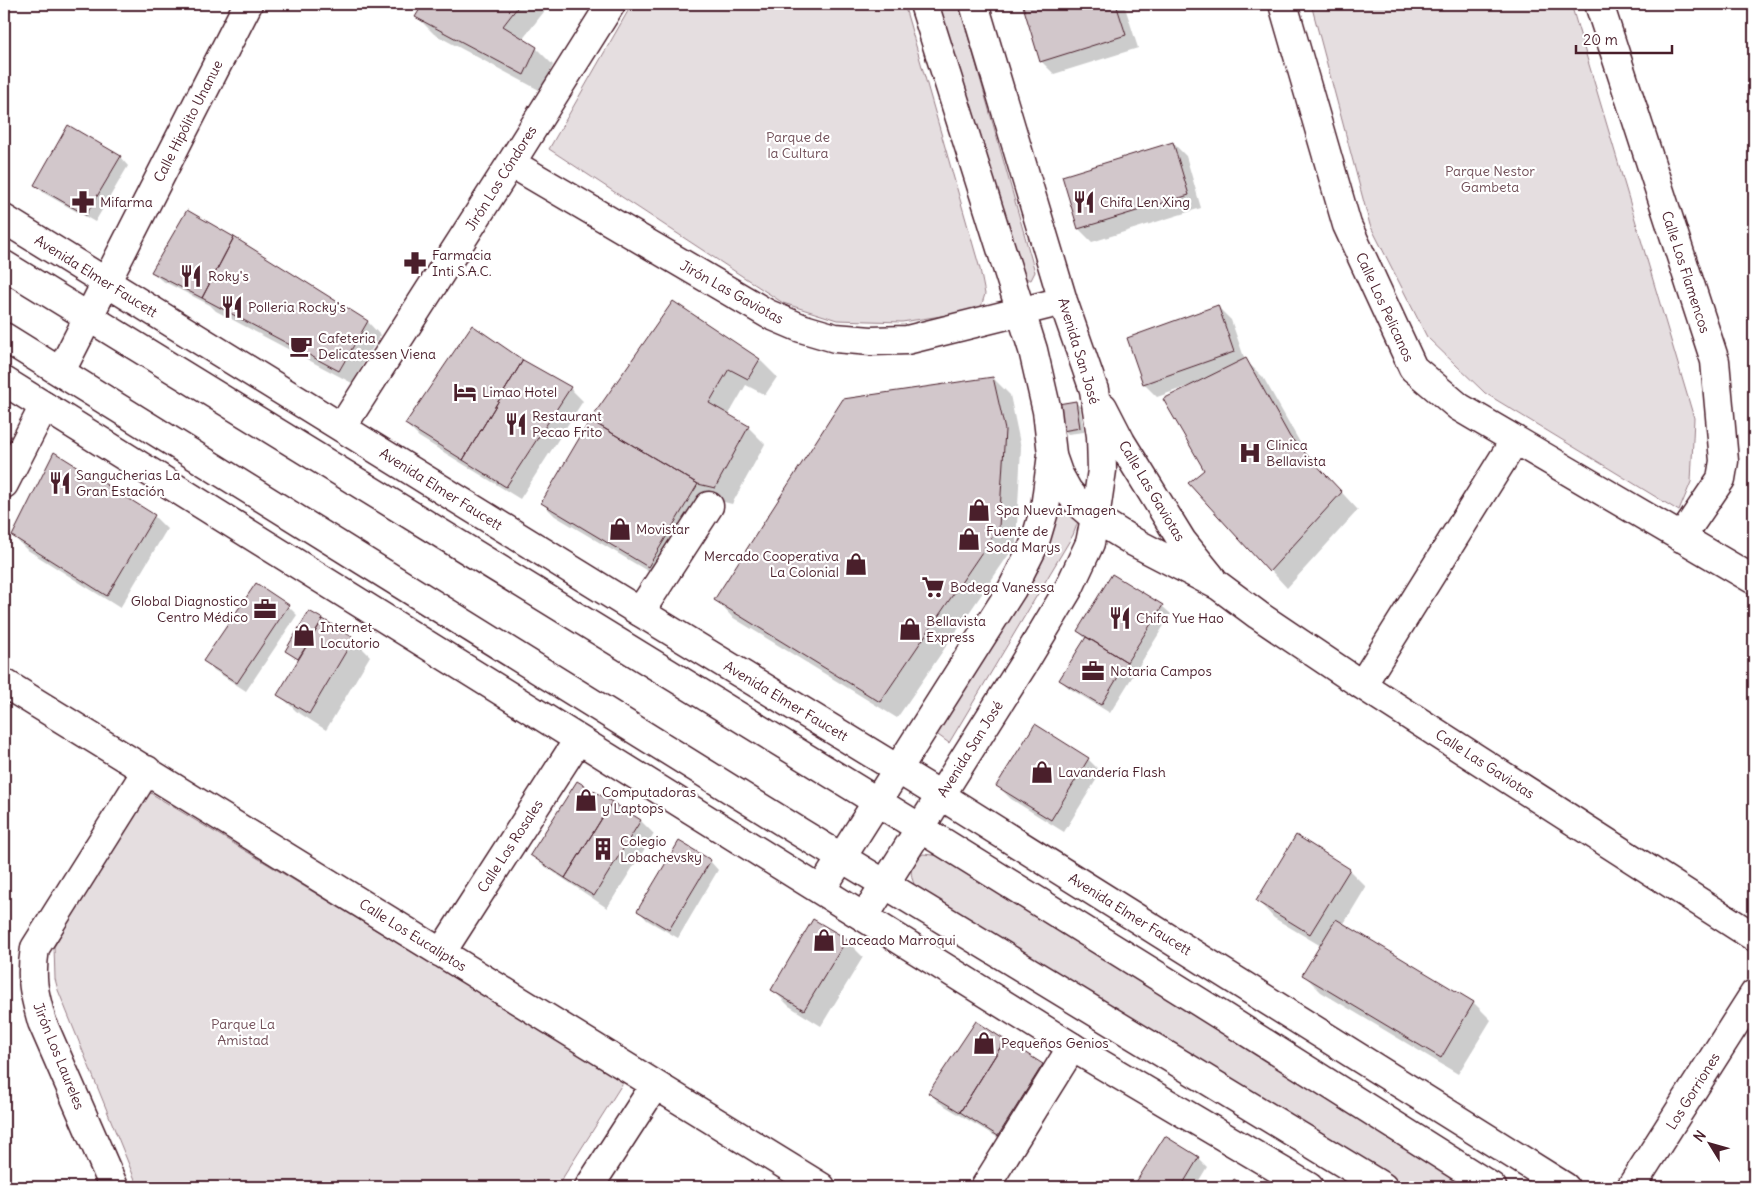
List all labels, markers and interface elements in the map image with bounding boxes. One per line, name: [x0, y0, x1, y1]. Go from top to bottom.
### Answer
scale bar: [1576, 22, 1672, 54]
text: 20 m: [1583, 30, 1618, 49]
street label: Calle Hipólito Unanue: [149, 57, 227, 185]
street label: Jirón Los Cóndores: [461, 122, 541, 234]
park label: Parque de la Cultura: [766, 128, 830, 162]
park label: Parque Nestor Gambeta: [1445, 162, 1535, 196]
pharmacy icon: Mifarma: [70, 189, 96, 215]
restaurant icon: Chifa Len Xing: [1071, 189, 1097, 215]
place label: Mifarma: [100, 193, 153, 211]
place label: Chifa Len Xing: [1100, 193, 1190, 211]
street label: Calle Los Flamencos: [1658, 209, 1714, 335]
street label: Avenida Elmer Faucett: [31, 231, 161, 321]
place label: Farmacia Inti S.A.C.: [432, 246, 492, 280]
pharmacy icon: Farmacia Inti S.A.C.: [402, 250, 428, 276]
street label: Calle Los Pelicanos: [1352, 250, 1418, 364]
street label: Jirón Las Gaviotas: [677, 256, 787, 328]
restaurant icon: Roky's: [178, 263, 204, 289]
place label: Roky's: [208, 267, 249, 285]
restaurant icon: Polleria Rocky's: [219, 294, 245, 320]
street label: Avenida San José: [1054, 296, 1104, 406]
place label: Polleria Rocky's: [248, 298, 346, 316]
place label: Cafeteria Delicatessen Viena: [318, 329, 436, 363]
cafe icon: Cafeteria Delicatessen Viena: [288, 333, 314, 359]
hotel icon: Limao Hotel: [452, 379, 478, 405]
place label: Limao Hotel: [482, 383, 557, 401]
place label: Restaurant Pecao Frito: [532, 407, 602, 441]
restaurant icon: Restaurant Pecao Frito: [503, 411, 529, 437]
place label: Clinica Bellavista: [1266, 436, 1326, 470]
street label: Calle Las Gaviotas: [1115, 437, 1189, 545]
hospital icon: Clinica Bellavista: [1237, 440, 1263, 466]
street label: Avenida Elmer Faucett: [376, 444, 506, 534]
place label: Sangucherias La Gran Estación: [76, 466, 181, 500]
restaurant icon: Sangucherias La Gran Estación: [47, 470, 73, 496]
shop icon: Spa Nueva Imagen: [966, 497, 992, 523]
place label: Spa Nueva Imagen: [996, 501, 1116, 519]
shop icon: Movistar: [607, 516, 633, 542]
place label: Movistar: [636, 520, 690, 538]
place label: Fuente de Soda Marys: [986, 522, 1061, 556]
shop icon: Fuente de Soda Marys: [956, 526, 982, 552]
place label: Mercado Cooperativa La Colonial: [704, 547, 839, 581]
shop icon: Mercado Cooperativa La Colonial: [843, 551, 869, 577]
supermarket icon: Bodega Vanessa: [920, 574, 946, 600]
place label: Bodega Vanessa: [950, 578, 1054, 596]
place label: Global Diagnostico Centro Médico: [131, 592, 248, 626]
office icon: Global Diagnostico Centro Médico: [252, 596, 278, 622]
restaurant icon: Chifa Yue Hao: [1107, 605, 1133, 631]
place label: Chifa Yue Hao: [1136, 609, 1224, 627]
place label: Bellavista Express: [926, 612, 986, 646]
shop icon: Bellavista Express: [897, 616, 923, 642]
place label: Internet Locutorio: [320, 618, 380, 652]
shop icon: Internet Locutorio: [291, 622, 317, 648]
street label: Avenida Elmer Faucett: [721, 657, 851, 745]
office icon: Notaria Campos: [1080, 658, 1106, 684]
place label: Notaria Campos: [1110, 662, 1212, 680]
street label: Avenida San José: [933, 698, 1007, 800]
street label: Calle Las Gaviotas: [1432, 725, 1538, 803]
shop icon: Lavandería Flash: [1029, 759, 1055, 785]
place label: Lavandería Flash: [1058, 763, 1166, 781]
place label: Computadoras y Laptops: [602, 783, 696, 817]
shop icon: Computadoras y Laptops: [573, 787, 599, 813]
street label: Calle Los Rosales: [473, 796, 547, 896]
place label: Colegio Lobachevsky: [620, 832, 702, 866]
building icon: Colegio Lobachevsky: [590, 836, 616, 862]
street label: Avenida Elmer Faucett: [1065, 869, 1195, 959]
street label: Calle Los Eucaliptos: [356, 895, 470, 975]
shop icon: Laceado Marroqui: [811, 927, 837, 953]
place label: Laceado Marroqui: [841, 931, 956, 949]
street label: Jirón Los Laureles: [29, 1000, 89, 1112]
park label: Parque La Amistad: [211, 1015, 275, 1049]
shop icon: Pequeños Genios: [971, 1030, 997, 1056]
place label: Pequeños Genios: [1001, 1034, 1109, 1052]
street label: Los Gorriones: [1662, 1049, 1724, 1133]
north arrow: [1686, 1118, 1736, 1168]
text: N: [1690, 1127, 1710, 1145]

